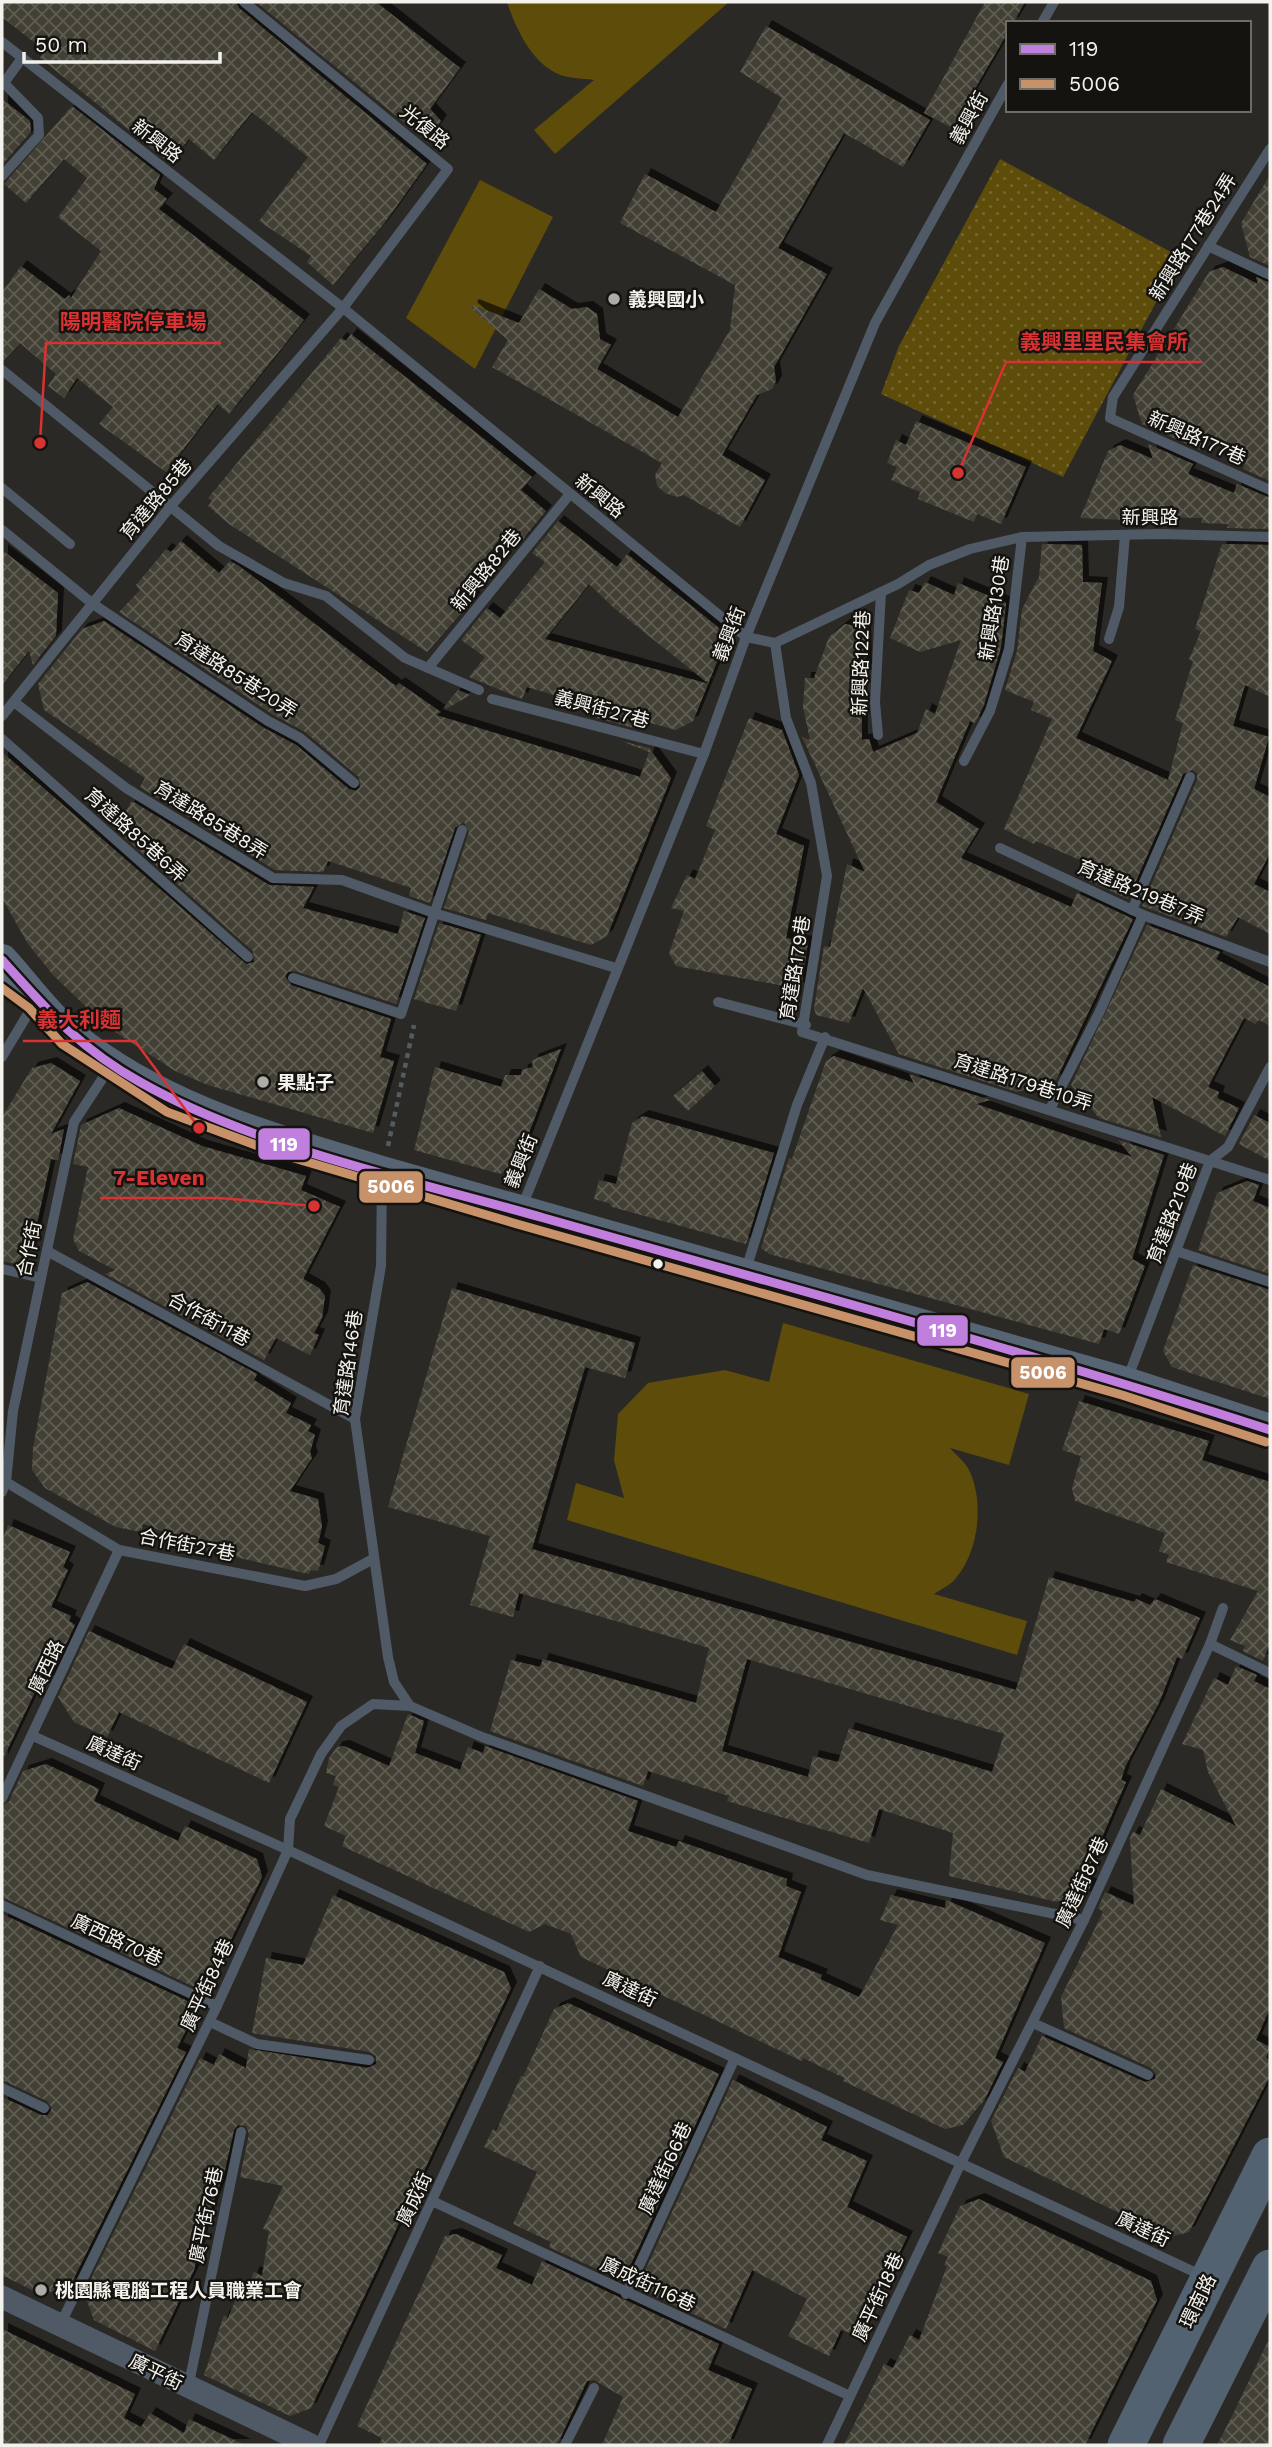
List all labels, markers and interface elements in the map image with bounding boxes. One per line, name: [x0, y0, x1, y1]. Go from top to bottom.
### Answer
scale bar: [24, 21, 220, 65]
legend: [1006, 21, 1251, 112]
text: 50 m: [35, 32, 87, 57]
text: 119: [1069, 36, 1098, 61]
text: 5006: [1069, 71, 1120, 96]
street label: 義興街: [945, 87, 993, 149]
street label: 光復路: [396, 100, 454, 154]
street label: 新興路: [127, 114, 187, 168]
street label: 新興路177巷24弄: [1145, 169, 1241, 305]
place label: 義興國小: [628, 288, 704, 311]
marker: 義興國小: [606, 291, 622, 307]
callout: 陽明醫院停車場: [46, 301, 221, 343]
text: 陽明醫院停車場: [60, 309, 207, 334]
callout: 義興里里民集會所: [1006, 320, 1202, 362]
text: 義興里里民集會所: [1020, 329, 1188, 354]
street label: 新興路177巷: [1144, 406, 1250, 470]
street label: 育達路85巷: [115, 454, 197, 544]
street label: 新興路: [571, 469, 629, 523]
street label: 新興路: [1121, 506, 1179, 529]
street label: 新興路82巷: [446, 524, 526, 616]
street label: 新興路130巷: [974, 554, 1014, 662]
street label: 義興街: [708, 603, 750, 665]
street label: 新興路122巷: [848, 610, 874, 716]
street label: 育達路85巷20弄: [171, 627, 301, 723]
street label: 義興街27巷: [552, 685, 652, 733]
street label: 育達路85巷8弄: [150, 776, 272, 864]
street label: 育達路85巷6弄: [80, 783, 192, 887]
street label: 育達路219巷7弄: [1074, 855, 1208, 929]
street label: 育達路179巷: [775, 914, 815, 1022]
callout: 義大利麵: [23, 999, 135, 1041]
text: 義大利麵: [37, 1007, 121, 1032]
street label: 育達路179巷10弄: [951, 1049, 1095, 1115]
place label: 果點子: [277, 1071, 334, 1094]
marker: 果點子: [255, 1074, 271, 1090]
line badge: 119: [257, 1127, 311, 1161]
street label: 義興街: [500, 1130, 542, 1192]
text: 119: [270, 1133, 298, 1156]
callout: 7-Eleven: [100, 1156, 219, 1198]
street label: 育達路219巷: [1142, 1159, 1202, 1267]
text: 7-Eleven: [113, 1165, 205, 1190]
line badge: 5006: [358, 1170, 424, 1204]
text: 5006: [367, 1175, 415, 1198]
street label: 合作街: [12, 1219, 46, 1279]
unlabelled marker: [651, 1257, 665, 1271]
street label: 合作街11巷: [164, 1287, 254, 1351]
street label: 育達路146巷: [329, 1309, 367, 1417]
line badge: 119: [916, 1314, 969, 1347]
text: 119: [929, 1319, 957, 1342]
line badge: 5006: [1010, 1356, 1076, 1389]
text: 5006: [1019, 1361, 1067, 1384]
street label: 合作街27巷: [137, 1524, 237, 1566]
street label: 廣西路: [24, 1636, 68, 1698]
street label: 廣達街: [83, 1731, 145, 1775]
street label: 廣達街87巷: [1051, 1833, 1113, 1931]
street label: 廣西路70巷: [68, 1909, 166, 1971]
street label: 廣平街84巷: [176, 1935, 238, 2035]
street label: 廣達街: [599, 1967, 661, 2011]
street label: 廣達街66巷: [634, 2118, 696, 2218]
street label: 廣平街76巷: [185, 2165, 227, 2265]
street label: 廣成街: [392, 2168, 436, 2230]
street label: 廣達街: [1112, 2207, 1174, 2251]
street label: 廣平街18巷: [847, 2249, 909, 2345]
street label: 廣成街116巷: [597, 2252, 699, 2316]
street label: 環南路: [1175, 2270, 1221, 2332]
place label: 桃園縣電腦工程人員職業工會: [55, 2279, 302, 2302]
marker: 桃園縣電腦工程人員職業工會: [33, 2282, 49, 2298]
street label: 廣平街: [125, 2349, 187, 2395]

